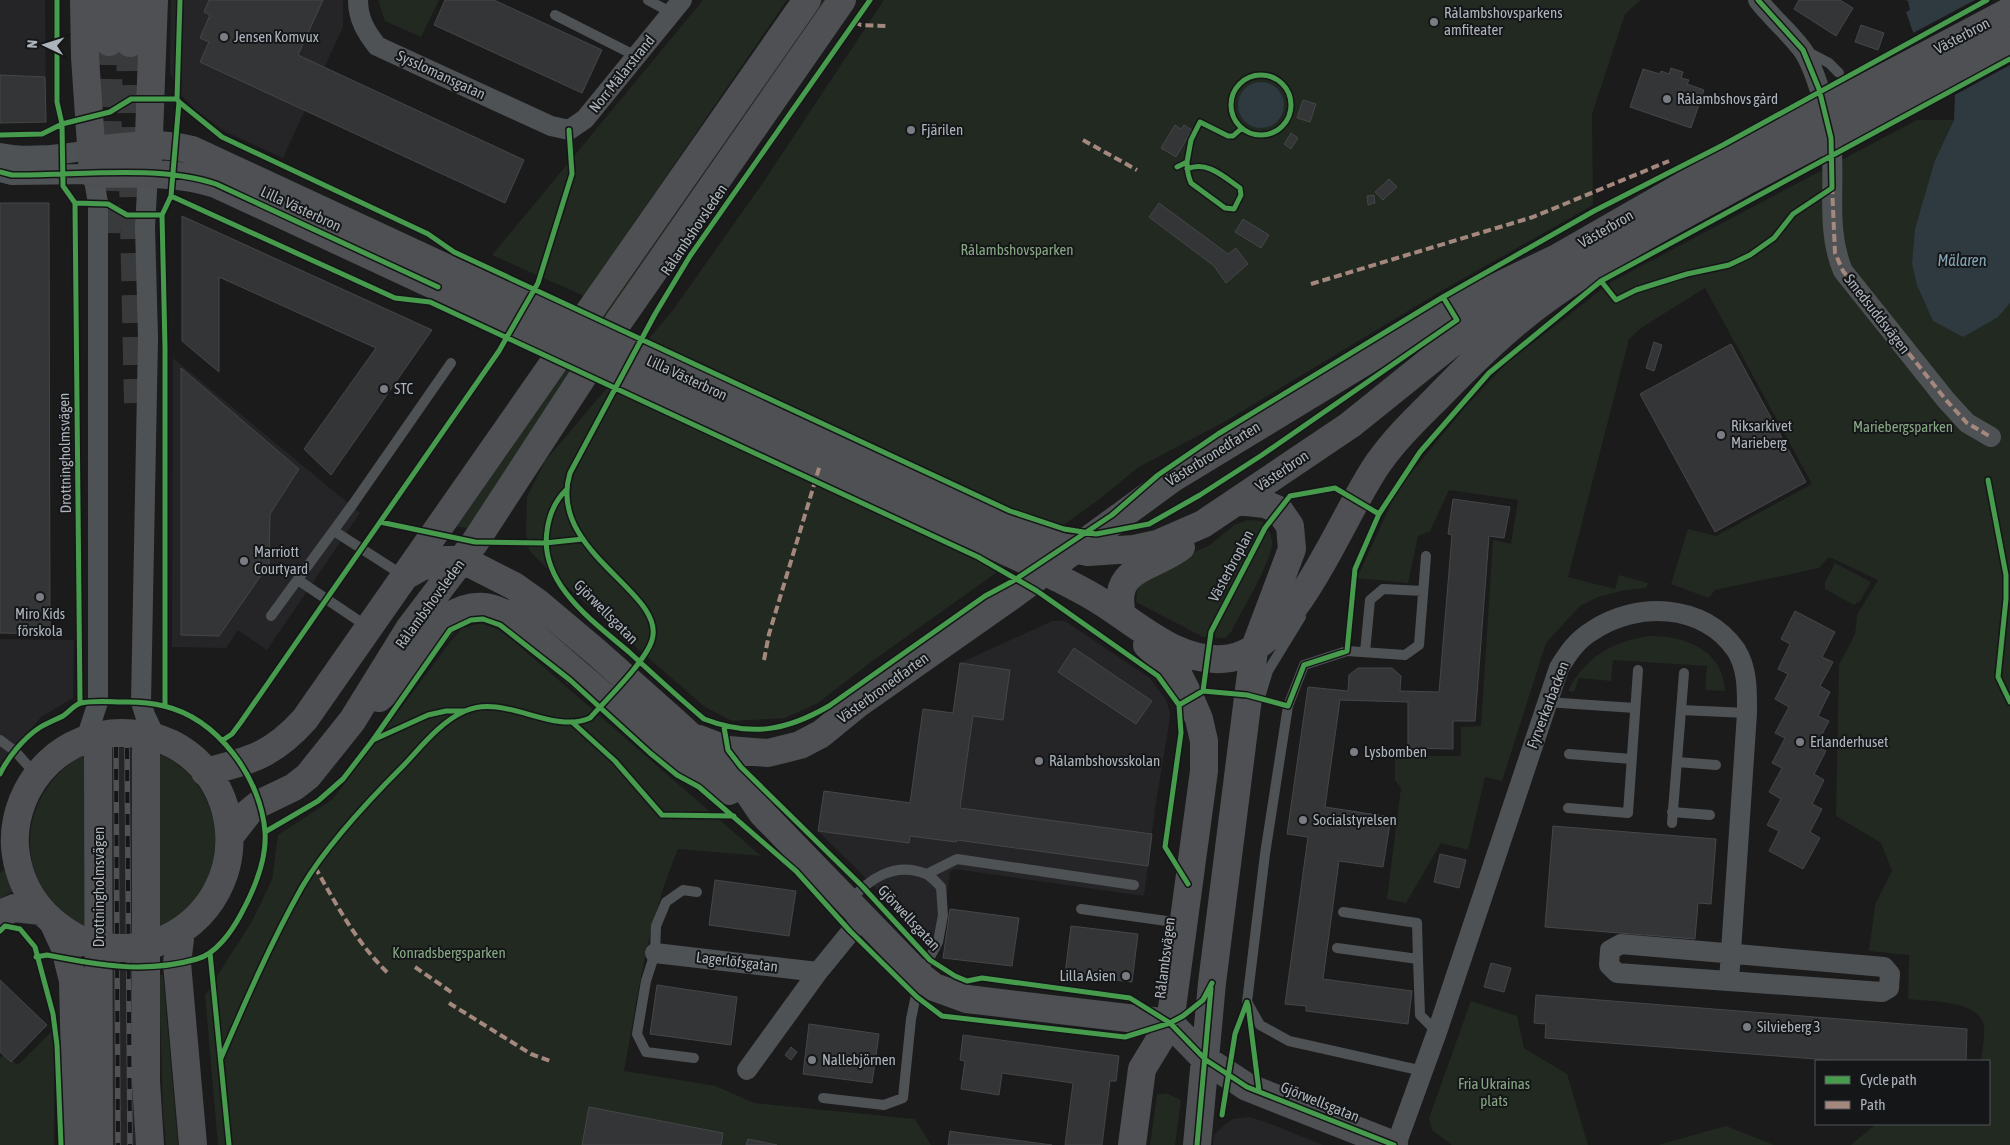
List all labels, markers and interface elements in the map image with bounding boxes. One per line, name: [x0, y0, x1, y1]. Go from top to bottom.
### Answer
place label: Rålambshovsparkens amfiteater: [1444, 4, 1562, 38]
street label: Västerbron: [1931, 14, 1992, 57]
marker: Rålambshovsparkens amfiteater: [1428, 16, 1440, 28]
north arrow: [20, 20, 70, 70]
place label: Jensen Komvux: [234, 28, 319, 45]
marker: Jensen Komvux: [218, 31, 230, 43]
street label: Norr Mälarstrand: [585, 32, 658, 116]
text: N: [24, 39, 40, 49]
street label: Sysslomansgatan: [394, 47, 488, 103]
place label: Rålambshovs gård: [1677, 90, 1778, 107]
marker: Rålambshovs gård: [1661, 93, 1673, 105]
place label: Fjärilen: [921, 121, 963, 138]
marker: Fjärilen: [905, 124, 917, 136]
street label: Rålambshovsleden: [657, 181, 730, 278]
street label: Lilla Västerbron: [258, 183, 344, 235]
street label: Västerbron: [1575, 206, 1636, 251]
park label: Rålambshovsparken: [960, 241, 1074, 258]
water label: Mälaren: [1938, 251, 1987, 269]
street label: Smedsuddsvägen: [1841, 271, 1914, 357]
street label: Lilla Västerbron: [644, 352, 730, 404]
place label: STC: [394, 380, 414, 397]
marker: STC: [378, 383, 390, 395]
street label: Drottningholmsvägen: [55, 393, 74, 513]
place label: Riksarkivet Marieberg: [1731, 417, 1792, 451]
street label: Västerbronedfarten: [1162, 418, 1263, 489]
park label: Mariebergsparken: [1853, 418, 1953, 435]
marker: Riksarkivet Marieberg: [1715, 429, 1727, 441]
street label: Västerbron: [1252, 447, 1312, 495]
street label: Västerbroplan: [1205, 527, 1256, 604]
place label: Marriott Courtyard: [254, 543, 308, 577]
marker: Marriott Courtyard: [238, 555, 250, 567]
street label: Rålambshovsleden: [392, 556, 468, 652]
street label: Gjörwellsgatan: [571, 576, 642, 647]
marker: Miro Kids förskola: [34, 591, 46, 603]
place label: Miro Kids förskola: [15, 605, 65, 639]
street label: Västerbronedfarten: [834, 649, 931, 726]
street label: Fyrverkarbacken: [1523, 659, 1572, 751]
place label: Erlanderhuset: [1810, 733, 1888, 750]
marker: Erlanderhuset: [1794, 736, 1806, 748]
place label: Lysbomben: [1364, 743, 1427, 760]
marker: Lysbomben: [1348, 746, 1360, 758]
place label: Rålambshovsskolan: [1049, 752, 1160, 769]
marker: Rålambshovsskolan: [1033, 755, 1045, 767]
place label: Socialstyrelsen: [1313, 811, 1397, 828]
marker: Socialstyrelsen: [1297, 814, 1309, 826]
street label: Drottningholmsvägen: [90, 827, 107, 947]
street label: Gjörwellsgatan: [875, 881, 944, 954]
street label: Rålambsvägen: [1151, 916, 1178, 1000]
park label: Konradsbergsparken: [392, 944, 506, 961]
street label: Lagerlöfsgatan: [695, 948, 779, 975]
place label: Lilla Asien: [1060, 967, 1116, 984]
marker: Lilla Asien: [1120, 970, 1132, 982]
place label: Silvieberg 3: [1757, 1018, 1820, 1035]
marker: Silvieberg 3: [1741, 1021, 1753, 1033]
place label: Nallebjörnen: [822, 1051, 896, 1068]
marker: Nallebjörnen: [806, 1054, 818, 1066]
legend: [1815, 1060, 1990, 1125]
text: Cycle path: [1860, 1071, 1917, 1088]
park label: Fria Ukrainas plats: [1458, 1075, 1530, 1109]
street label: Gjörwellsgatan: [1278, 1078, 1362, 1125]
text: Path: [1860, 1096, 1886, 1113]

